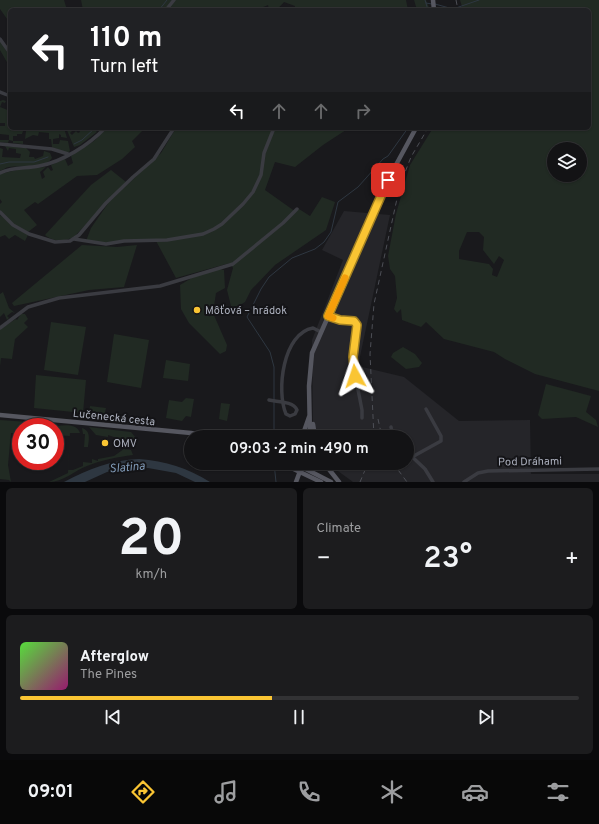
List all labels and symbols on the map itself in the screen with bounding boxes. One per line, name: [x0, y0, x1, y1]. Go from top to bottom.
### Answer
pin: [371, 163, 405, 197]
place label: Môťová – hrádok: [205, 304, 287, 318]
marker: Môťová – hrádok: [192, 305, 202, 315]
position arrow: [334, 355, 376, 397]
street label: Lučenecká cesta: [72, 407, 156, 429]
speed limit sign: 30: [12, 418, 64, 470]
place label: OMV: [113, 437, 137, 451]
marker: OMV: [100, 438, 110, 448]
street label: Pod Dráhami: [498, 454, 562, 470]
water label: Slatina: [109, 458, 146, 478]

